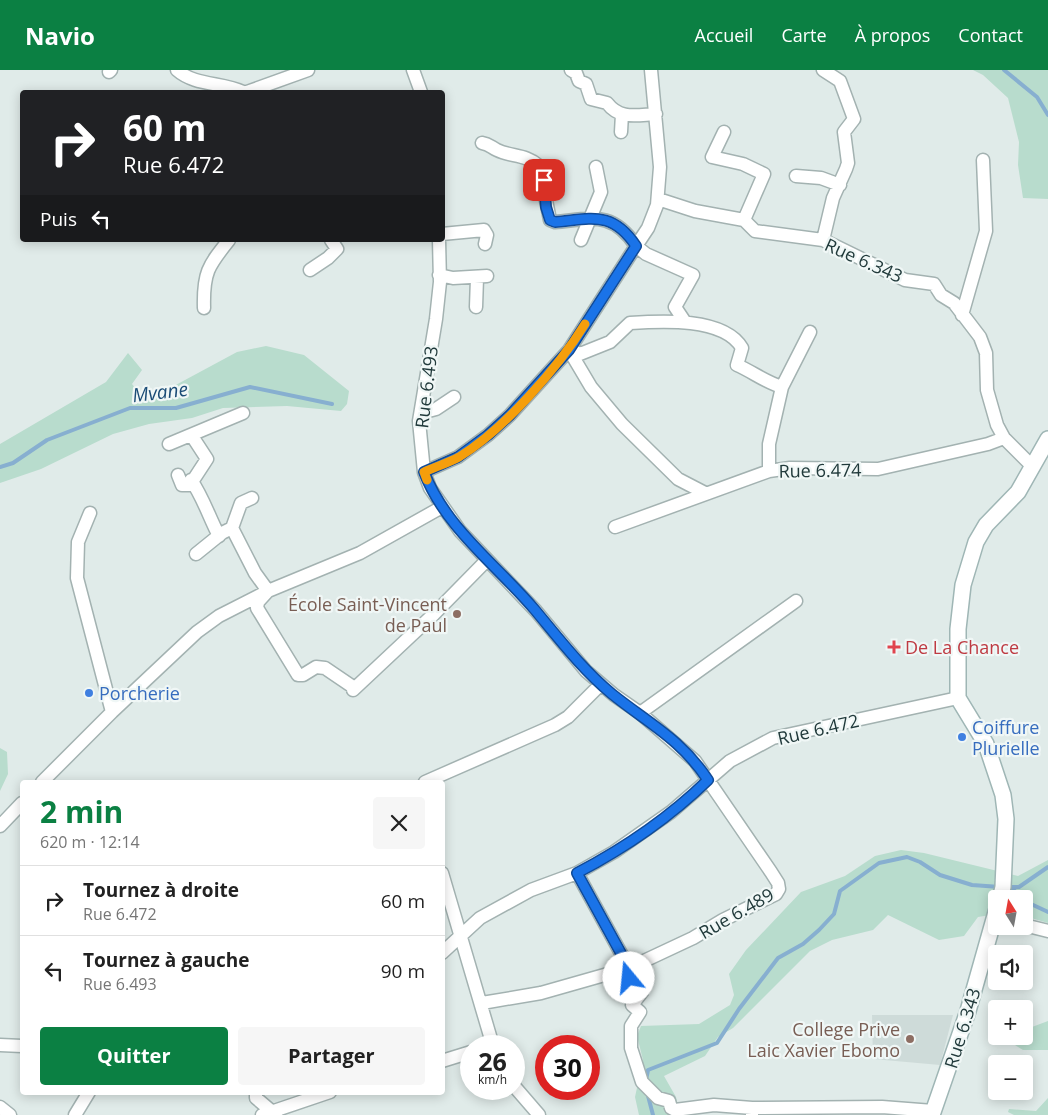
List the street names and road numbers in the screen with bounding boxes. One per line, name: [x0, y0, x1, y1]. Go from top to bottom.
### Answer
street label: Rue 6.343: [821, 232, 907, 288]
street label: Rue 6.493: [409, 344, 443, 430]
street label: Rue 6.474: [778, 457, 862, 483]
street label: Rue 6.472: [775, 708, 861, 750]
street label: Rue 6.489: [694, 882, 778, 944]
street label: Rue 6.343: [938, 985, 986, 1071]

